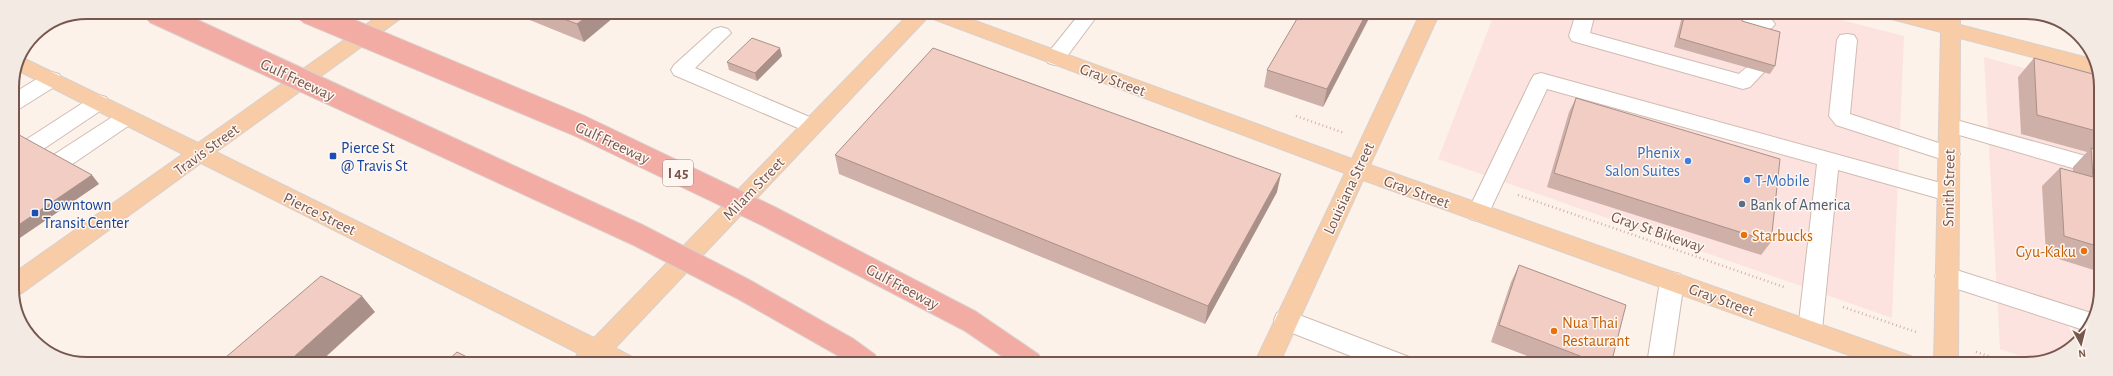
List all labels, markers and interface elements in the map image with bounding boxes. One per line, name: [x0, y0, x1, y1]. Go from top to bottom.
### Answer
street label: Gulf Freeway: [258, 56, 337, 105]
street label: Gray Street: [1077, 61, 1148, 100]
street label: Gulf Freeway: [573, 119, 652, 168]
street label: Travis Street: [171, 121, 242, 179]
place label: Pierce St @ Travis St: [341, 140, 408, 174]
street label: Louisiana Street: [1321, 140, 1377, 237]
place label: Phenix Salon Suites: [1605, 145, 1680, 179]
street label: Smith Street: [1940, 149, 1958, 227]
marker: Pierce St @ Travis St: [328, 151, 338, 161]
street label: Milam Street: [720, 154, 788, 223]
marker: Phenix Salon Suites: [1683, 156, 1693, 166]
road number: I 45: [663, 160, 693, 186]
street label: Gray Street: [1381, 173, 1452, 212]
place label: T-Mobile: [1755, 173, 1810, 189]
marker: T-Mobile: [1742, 175, 1752, 185]
street label: Pierce Street: [281, 189, 358, 238]
place label: Downtown Transit Center: [43, 197, 130, 231]
place label: Bank of America: [1750, 197, 1851, 213]
marker: Bank of America: [1737, 199, 1747, 209]
marker: Downtown Transit Center: [30, 208, 40, 218]
street label: Gray St Bikeway: [1609, 208, 1707, 256]
place label: Starbucks: [1752, 228, 1813, 244]
marker: Starbucks: [1739, 230, 1749, 240]
place label: Gyu-Kaku: [2016, 244, 2076, 261]
marker: Gyu-Kaku: [2079, 246, 2089, 256]
street label: Gulf Freeway: [863, 261, 942, 314]
street label: Gray Street: [1686, 281, 1757, 320]
place label: Nua Thai Restaurant: [1562, 315, 1630, 349]
north arrow: [2061, 324, 2101, 364]
marker: Nua Thai Restaurant: [1549, 326, 1559, 336]
text: N: [2078, 348, 2087, 359]

